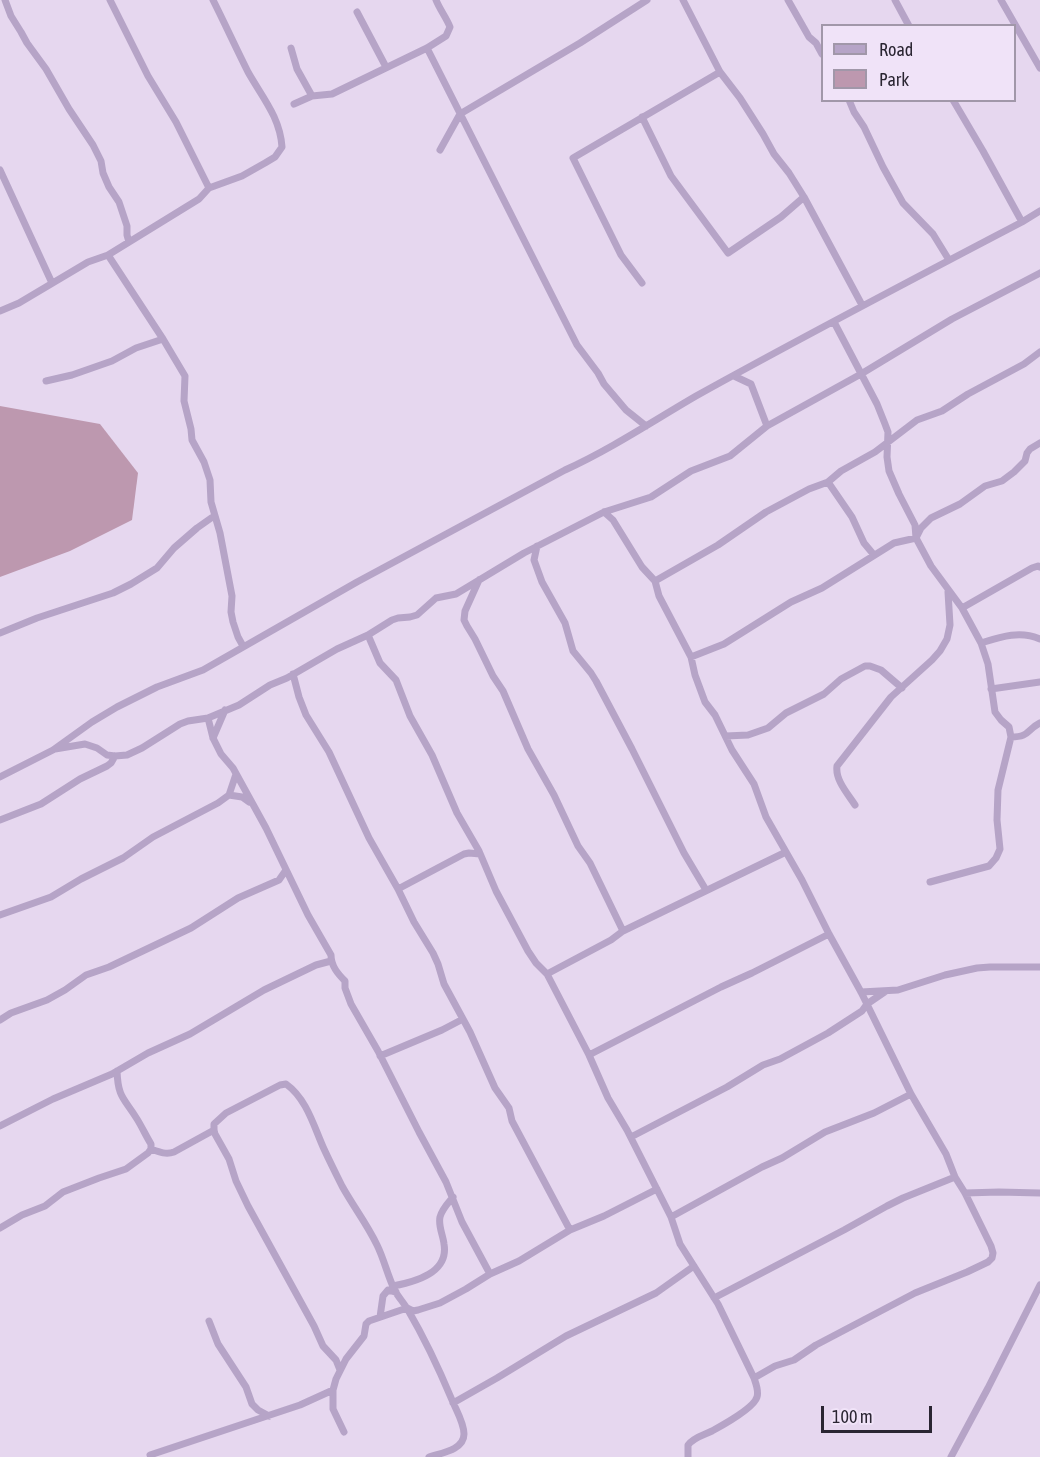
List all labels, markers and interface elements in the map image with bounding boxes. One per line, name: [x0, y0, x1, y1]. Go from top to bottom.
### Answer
legend: [821, 24, 1016, 102]
text: Road: [879, 39, 913, 60]
text: Park: [879, 69, 909, 90]
scale bar: [824, 1394, 935, 1432]
text: 100 m: [832, 1406, 873, 1427]

